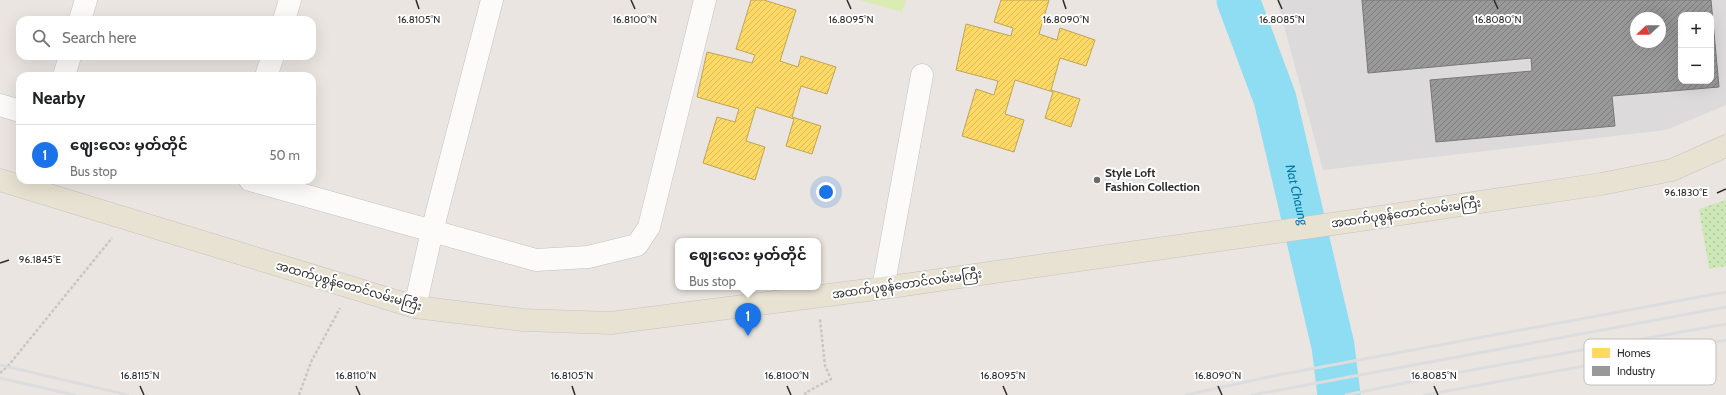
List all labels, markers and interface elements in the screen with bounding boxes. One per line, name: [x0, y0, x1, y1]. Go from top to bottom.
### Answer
north arrow: [1630, 12, 1666, 48]
map controls: [1678, 12, 1714, 84]
button: +: [1678, 12, 1714, 48]
text: 16.8105°N: [398, 13, 440, 26]
text: 16.8100°N: [613, 13, 657, 26]
text: 16.8095°N: [828, 13, 874, 26]
text: 16.8090°N: [1043, 13, 1089, 26]
text: 16.8085°N: [1259, 13, 1305, 26]
text: 16.8080°N: [1474, 13, 1522, 26]
search box: [16, 16, 316, 60]
icon: search: [30, 27, 52, 49]
text: Search here: [62, 29, 137, 47]
button: −: [1678, 48, 1714, 84]
text: Nearby: [32, 88, 85, 108]
text: ဈေးလေး မှတ်တိုင်: [70, 136, 188, 154]
text: 1: [43, 147, 47, 163]
text: 50 m: [270, 147, 300, 163]
text: Bus stop: [70, 163, 117, 179]
water label: Nat Chaung: [1283, 163, 1313, 228]
place label: Style Loft Fashion Collection: [1105, 165, 1200, 194]
marker: Style Loft Fashion Collection: [1092, 175, 1102, 185]
your location: [816, 182, 836, 202]
text: 96.1830°E: [1664, 186, 1708, 199]
street label: အထက်ပုစွန်တောင်လမ်းမကြီး: [1330, 194, 1482, 233]
popup: [675, 238, 821, 290]
text: ဈေးလေး မှတ်တိုင်: [689, 246, 807, 264]
text: 96.1845°E: [19, 253, 62, 266]
street label: အထက်ပုစွန်တောင်လမ်းမကြီး: [274, 256, 424, 316]
street label: အထက်ပုစွန်တောင်လမ်းမကြီး: [831, 265, 983, 304]
text: Bus stop: [689, 273, 736, 289]
pin: 1: [735, 303, 761, 336]
legend: [1584, 339, 1716, 385]
text: Homes: [1617, 346, 1651, 360]
text: Industry: [1617, 364, 1655, 378]
text: 16.8115°N: [121, 369, 159, 382]
text: 16.8110°N: [336, 369, 376, 382]
text: 16.8105°N: [551, 369, 593, 382]
text: 16.8100°N: [765, 369, 809, 382]
text: 16.8095°N: [980, 369, 1026, 382]
text: 16.8090°N: [1195, 369, 1241, 382]
text: 16.8085°N: [1411, 369, 1457, 382]

